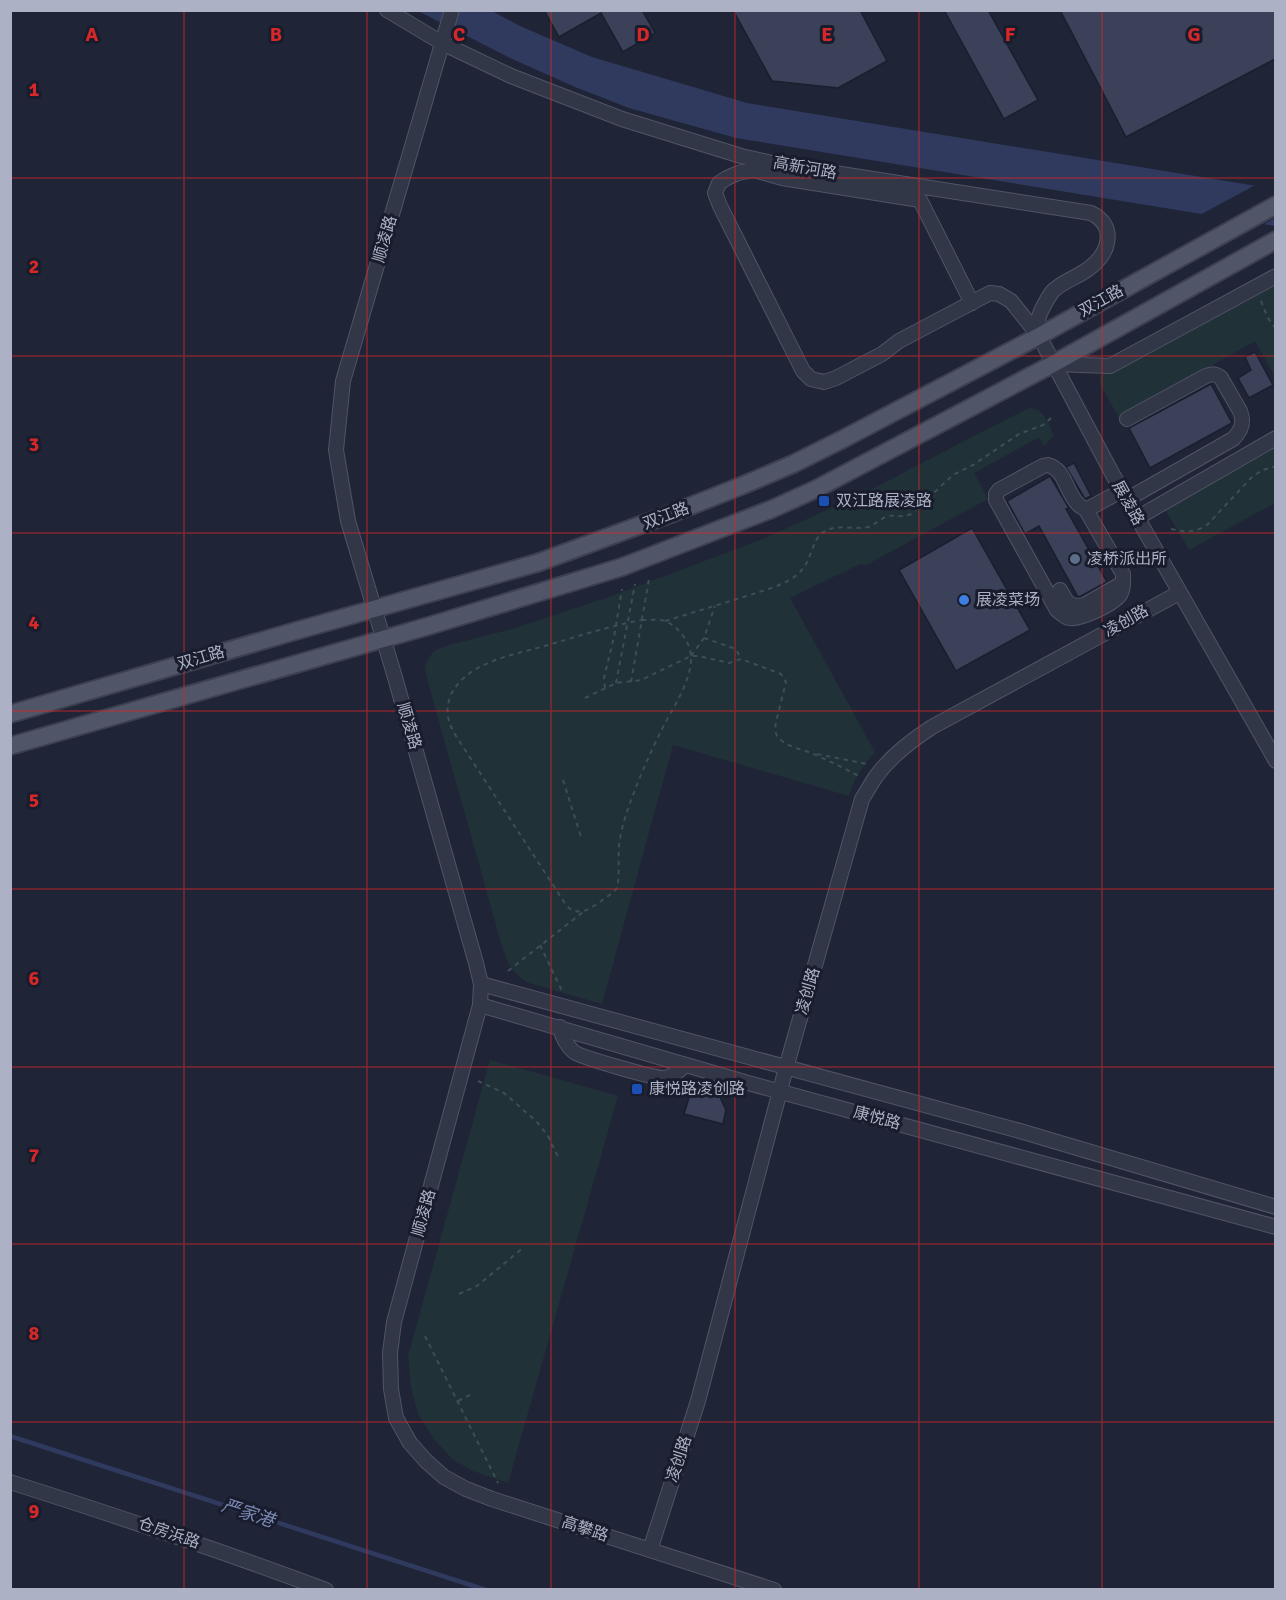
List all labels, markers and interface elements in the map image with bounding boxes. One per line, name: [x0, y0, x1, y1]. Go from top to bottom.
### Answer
text: A: [86, 22, 99, 47]
text: B: [270, 22, 282, 47]
text: C: [453, 22, 465, 47]
text: D: [636, 22, 650, 47]
text: E: [821, 22, 833, 47]
text: F: [1005, 22, 1016, 47]
text: G: [1187, 22, 1201, 47]
text: 1: [29, 77, 40, 102]
street label: 高新河路: [772, 153, 838, 183]
street label: 顺凌路: [369, 213, 401, 265]
text: 2: [29, 254, 39, 279]
street label: 双江路: [1075, 281, 1127, 321]
text: 3: [29, 432, 39, 457]
street label: 展凌路: [1108, 477, 1148, 529]
place label: 双江路展凌路: [836, 491, 932, 511]
marker: 双江路展凌路: [817, 494, 831, 508]
street label: 双江路: [640, 498, 692, 534]
place label: 凌桥派出所: [1087, 549, 1167, 569]
marker: 凌桥派出所: [1068, 552, 1082, 566]
place label: 展凌菜场: [976, 590, 1040, 610]
marker: 展凌菜场: [957, 593, 971, 607]
street label: 凌创路: [1100, 601, 1152, 641]
text: 4: [29, 610, 40, 635]
street label: 双江路: [175, 642, 227, 674]
street label: 顺凌路: [393, 700, 425, 752]
text: 5: [29, 788, 39, 813]
street label: 凌创路: [792, 965, 824, 1017]
text: 6: [29, 966, 40, 991]
place label: 康悦路凌创路: [649, 1079, 745, 1099]
marker: 康悦路凌创路: [630, 1082, 644, 1096]
street label: 康悦路: [851, 1102, 903, 1134]
text: 7: [29, 1143, 40, 1168]
street label: 顺凌路: [408, 1187, 440, 1239]
text: 8: [29, 1321, 40, 1346]
street label: 凌创路: [662, 1433, 696, 1485]
water label: 严家港: [219, 1494, 280, 1533]
text: 9: [29, 1499, 40, 1524]
street label: 高攀路: [559, 1512, 611, 1546]
street label: 仓房浜路: [135, 1513, 203, 1553]

